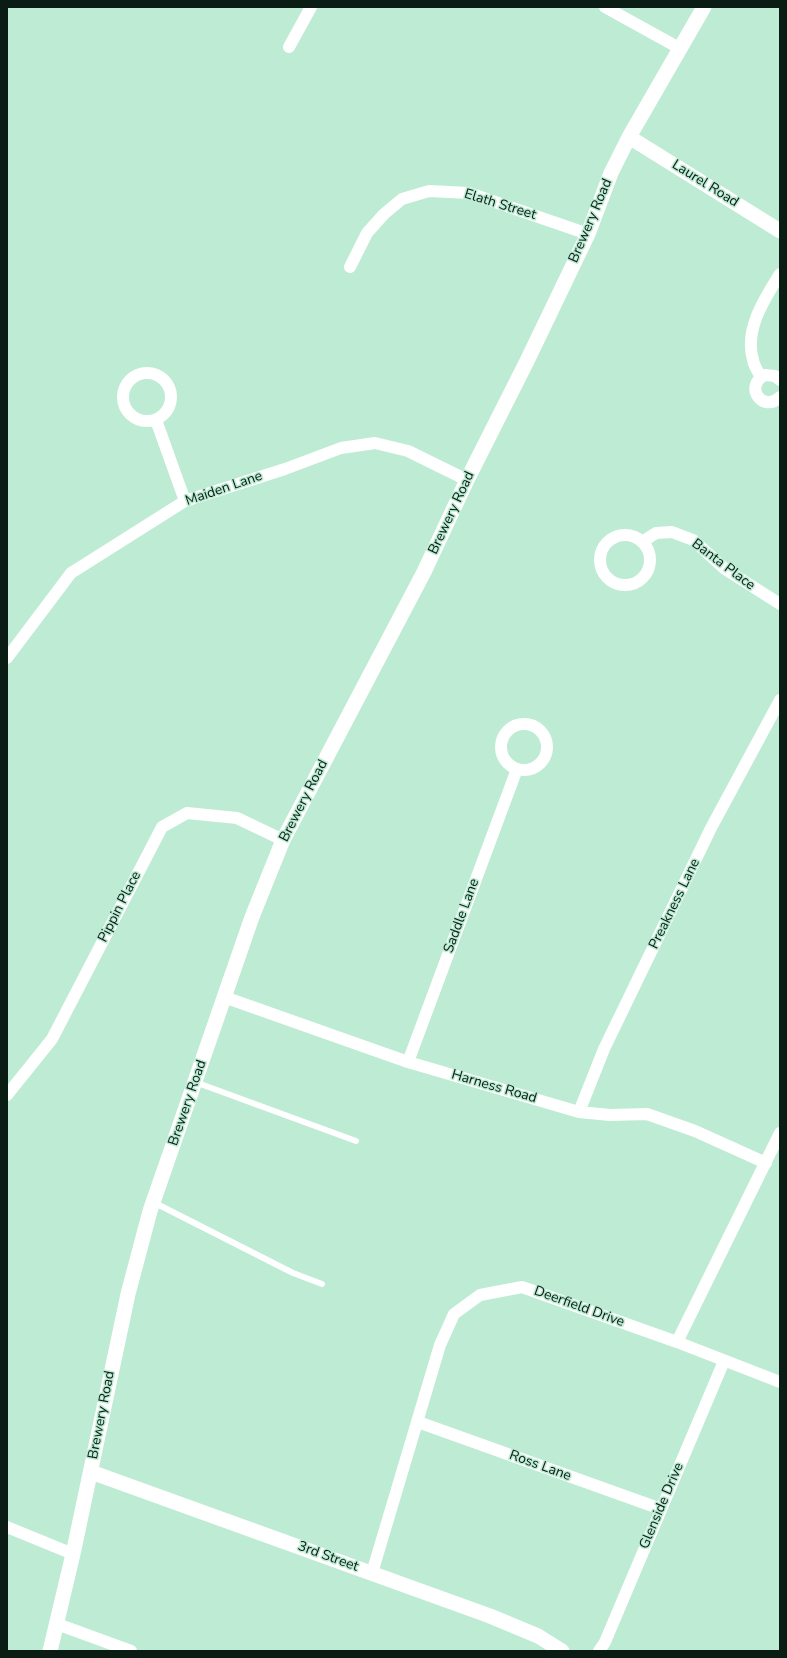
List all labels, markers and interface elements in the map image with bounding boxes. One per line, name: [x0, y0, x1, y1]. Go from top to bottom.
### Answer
street label: Laurel Road: [669, 157, 741, 211]
street label: Brewery Road: [566, 176, 616, 266]
street label: Elath Street: [462, 186, 538, 224]
street label: Maiden Lane: [183, 468, 265, 510]
street label: Brewery Road: [425, 469, 479, 557]
street label: Banta Place: [688, 536, 758, 594]
street label: Brewery Road: [276, 757, 332, 845]
street label: Preakness Lane: [646, 856, 704, 952]
street label: Pippin Place: [95, 869, 145, 945]
street label: Saddle Lane: [441, 877, 483, 955]
street label: Brewery Road: [165, 1058, 211, 1148]
street label: Harness Road: [449, 1067, 539, 1107]
street label: Deerfield Drive: [532, 1283, 626, 1331]
street label: Brewery Road: [85, 1369, 119, 1461]
street label: Ross Lane: [507, 1447, 573, 1485]
street label: Glenside Drive: [636, 1460, 688, 1552]
street label: 3rd Street: [295, 1538, 361, 1576]

